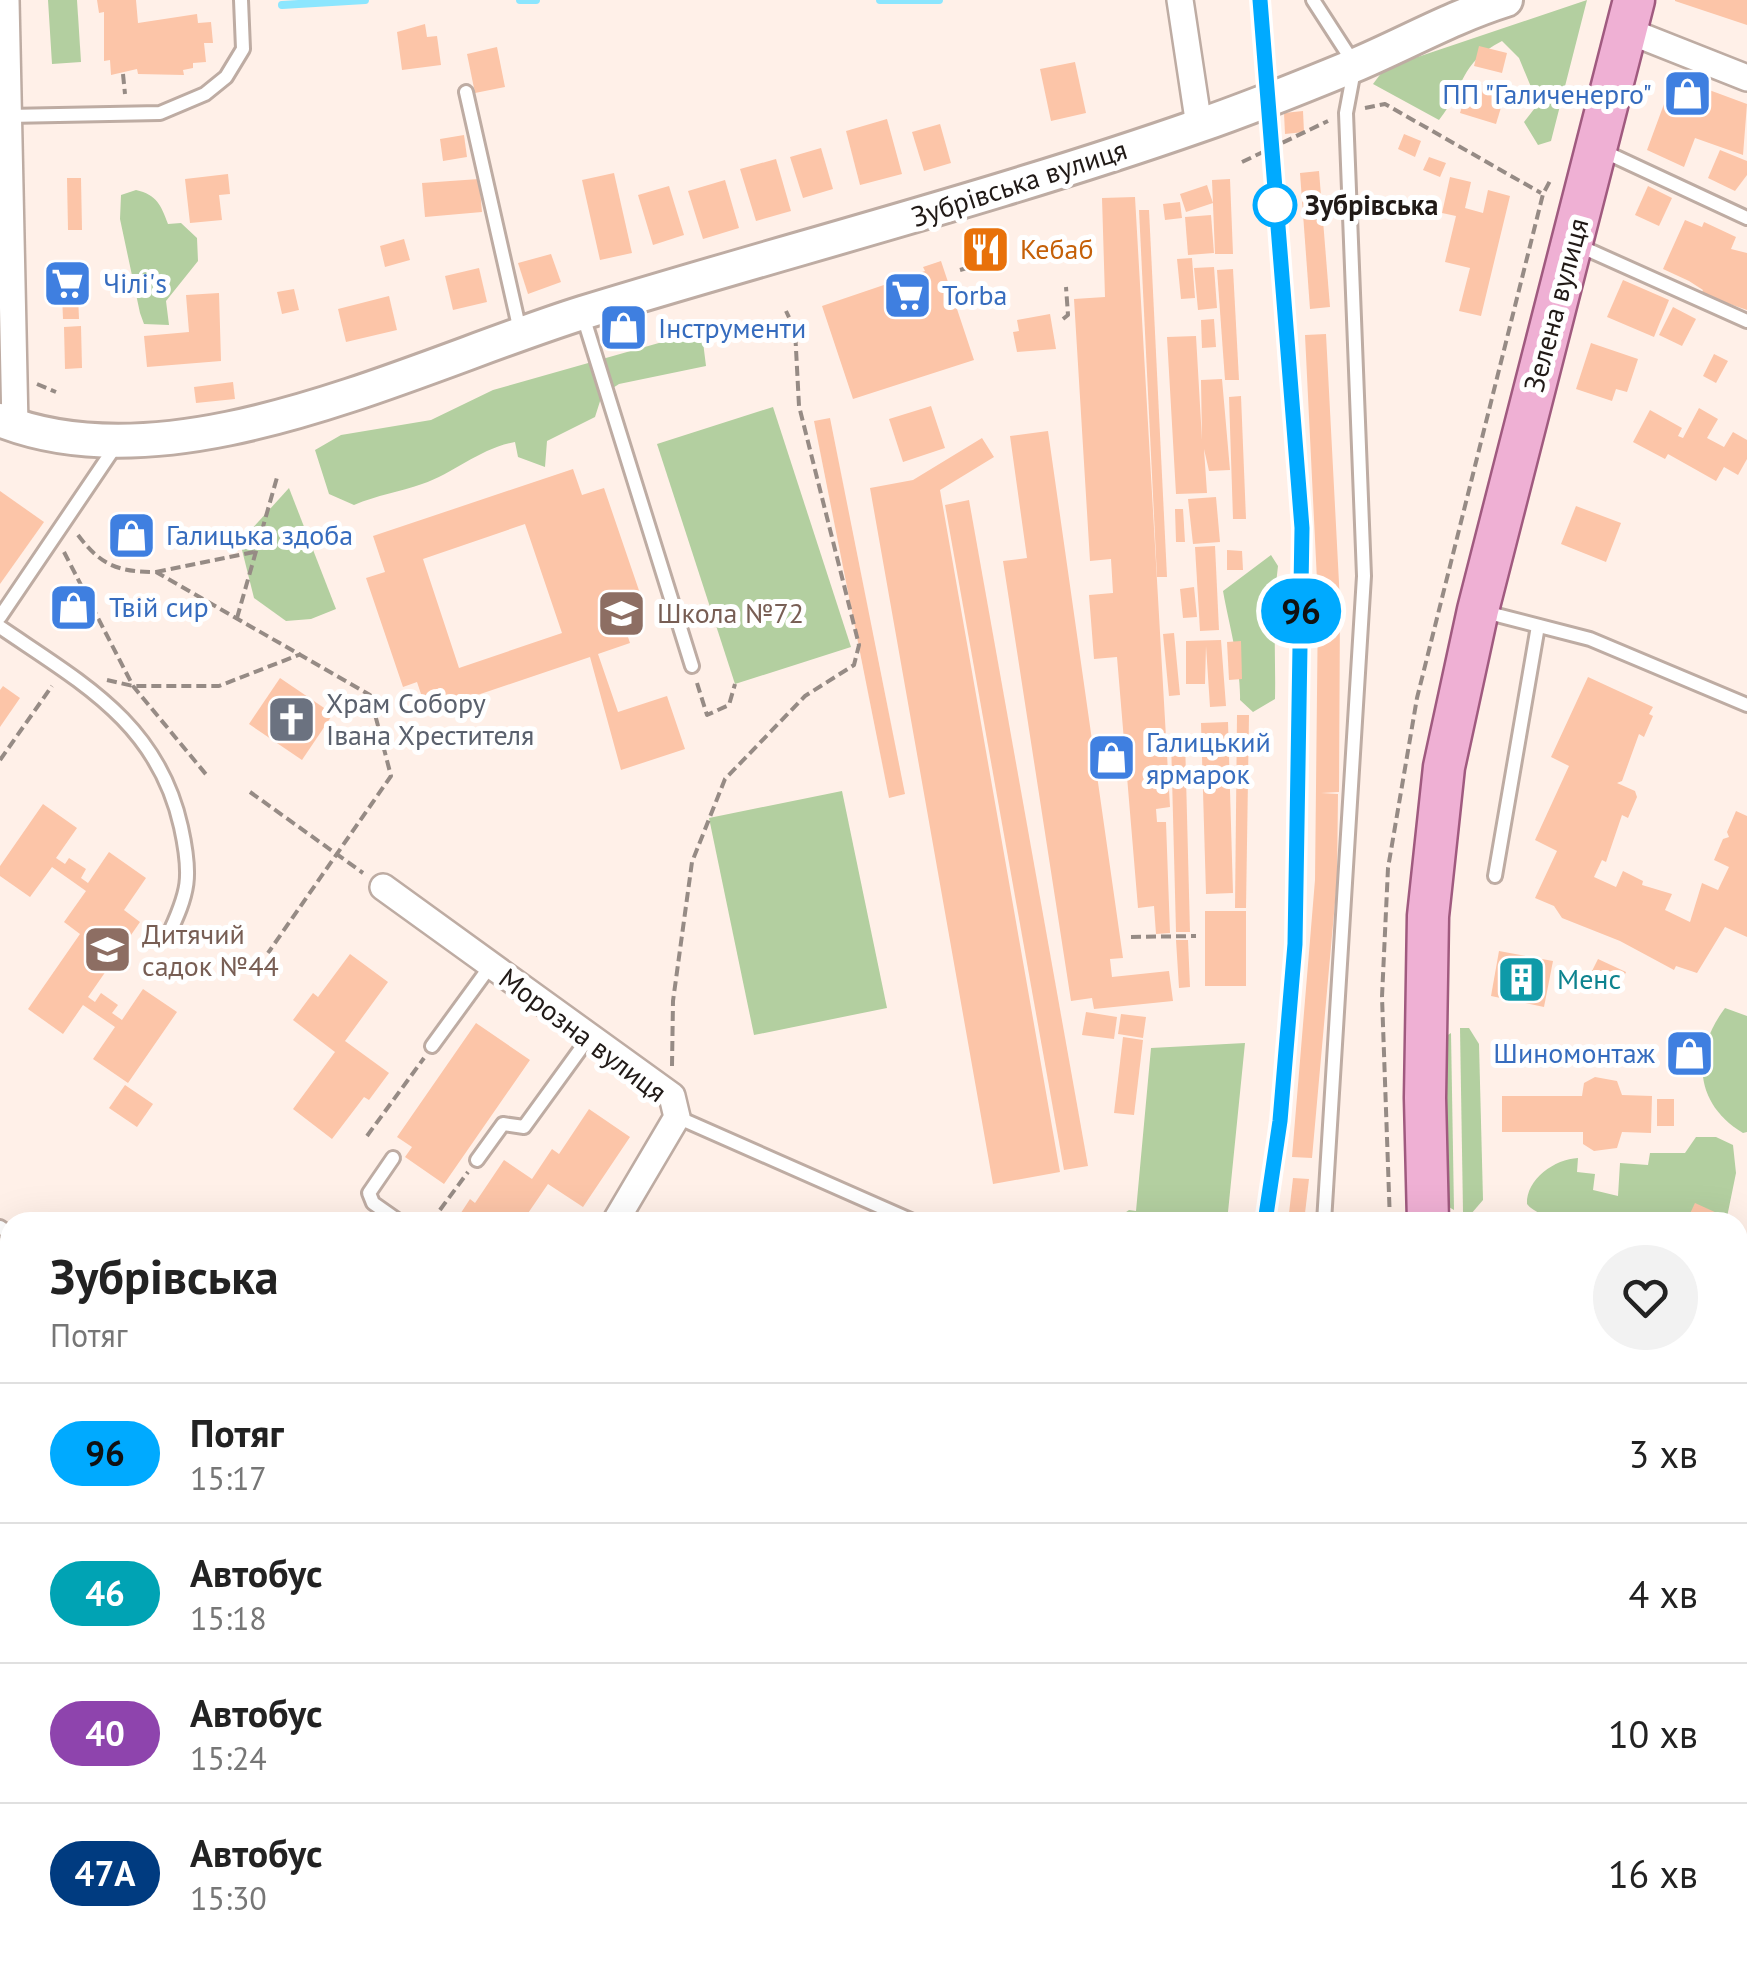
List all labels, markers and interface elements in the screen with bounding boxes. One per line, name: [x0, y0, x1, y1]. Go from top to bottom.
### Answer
shop icon: ПП "Галиченерго": [1661, 68, 1713, 120]
place label: ПП "Галиченерго": [1442, 75, 1652, 112]
street label: Зубрівська вулиця: [906, 130, 1131, 235]
marker: Зубрівська: [1254, 184, 1296, 226]
place label: Зубрівська: [1305, 186, 1438, 223]
street label: Зелена вулиця: [1515, 214, 1596, 396]
restaurant icon: Кебаб: [959, 223, 1011, 275]
place label: Кебаб: [1020, 230, 1093, 267]
supermarket icon: Чілі's: [42, 257, 94, 309]
place label: Чілі's: [103, 264, 167, 301]
supermarket icon: Torba: [881, 269, 933, 321]
place label: Torba: [942, 276, 1008, 313]
shop icon: Інструменти: [597, 302, 649, 354]
place label: Інструменти: [658, 309, 806, 346]
shop icon: Галицька здоба: [105, 509, 157, 561]
place label: Галицька здоба: [166, 516, 353, 553]
line badge: 96: [1256, 578, 1346, 644]
shop icon: Твій сир: [48, 581, 100, 633]
school or university icon: Школа №72: [596, 587, 648, 639]
place label: Твій сир: [109, 588, 209, 625]
text: 96: [1281, 588, 1321, 634]
place label: Школа №72: [657, 594, 804, 631]
place label: Храм Собору Івана Хрестителя: [326, 684, 534, 753]
church icon: Храм Собору Івана Хрестителя: [265, 693, 317, 745]
place label: Галицький ярмарок: [1146, 723, 1271, 792]
shop icon: Галицький ярмарок: [1085, 732, 1137, 784]
place label: Дитячий садок №44: [142, 915, 279, 984]
school or university icon: Дитячий садок №44: [81, 924, 133, 976]
building icon: Менс: [1496, 953, 1548, 1005]
street label: Морозна вулиця: [492, 959, 675, 1110]
place label: Менс: [1557, 960, 1621, 997]
shop icon: Шиномонтаж: [1664, 1027, 1716, 1079]
place label: Шиномонтаж: [1493, 1034, 1656, 1071]
text: Зубрівська: [50, 1245, 279, 1307]
button: heart: [1593, 1245, 1698, 1350]
text: Потяг: [50, 1314, 127, 1356]
text: Потяг: [190, 1408, 284, 1457]
text: 3 хв: [1629, 1429, 1698, 1478]
text: 96: [85, 1430, 125, 1476]
text: 15:17: [190, 1457, 267, 1499]
text: Автобус: [190, 1548, 323, 1597]
text: 4 хв: [1629, 1569, 1698, 1618]
text: 46: [85, 1570, 125, 1616]
text: 15:18: [190, 1597, 267, 1639]
text: Автобус: [190, 1688, 323, 1737]
text: 10 хв: [1608, 1709, 1698, 1758]
text: 40: [85, 1710, 125, 1756]
text: 15:24: [190, 1737, 267, 1779]
text: Автобус: [190, 1828, 323, 1877]
text: 16 хв: [1608, 1849, 1698, 1898]
text: 47А: [75, 1850, 135, 1896]
text: 15:30: [190, 1877, 267, 1919]

